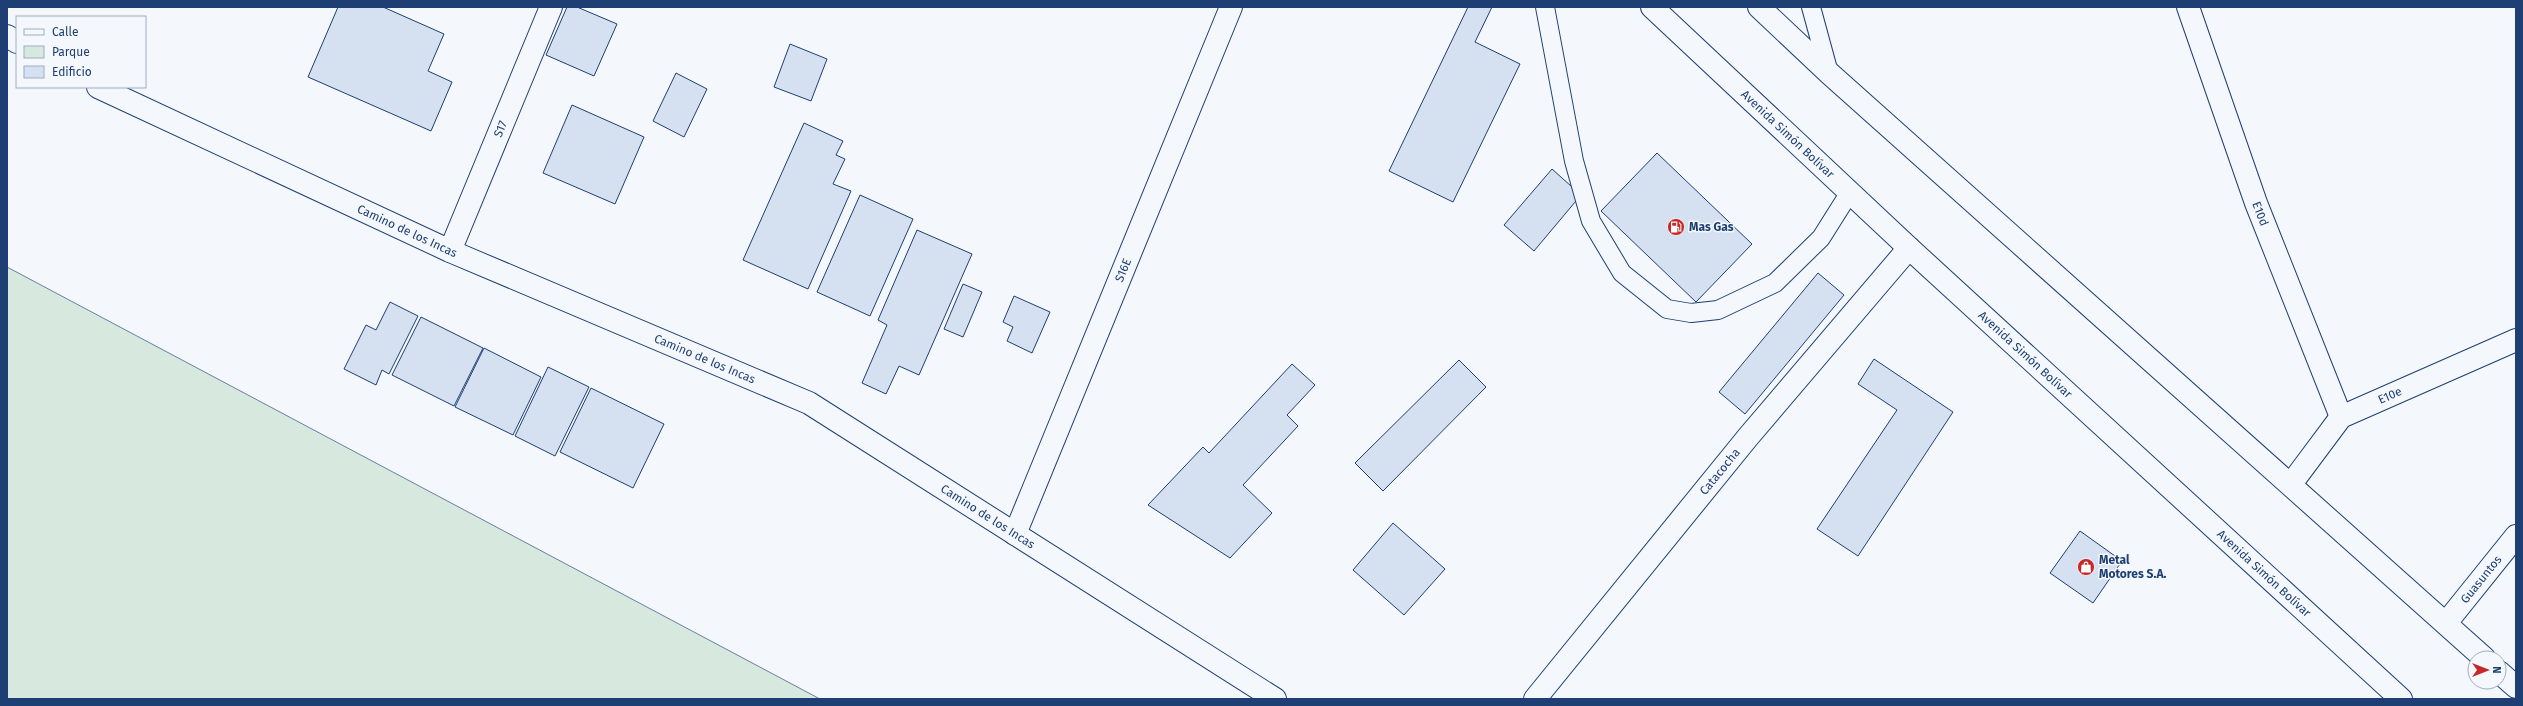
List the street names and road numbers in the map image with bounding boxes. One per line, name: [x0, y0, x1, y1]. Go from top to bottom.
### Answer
street label: Avenida Simón Bolívar: [1738, 87, 1837, 181]
street label: S17: [491, 119, 510, 139]
street label: E10d: [2249, 199, 2271, 228]
street label: Camino de los Incas: [355, 202, 459, 260]
street label: S16E: [1112, 256, 1134, 284]
street label: Avenida Simón Bolívar: [1975, 308, 2075, 401]
street label: Camino de los Incas: [652, 331, 758, 387]
street label: E10e: [2376, 384, 2404, 407]
street label: Catacocha: [1697, 446, 1743, 498]
street label: Camino de los Incas: [938, 482, 1038, 552]
street label: Avenida Simón Bolívar: [2214, 527, 2314, 620]
street label: Guasuntos: [2458, 552, 2505, 606]

